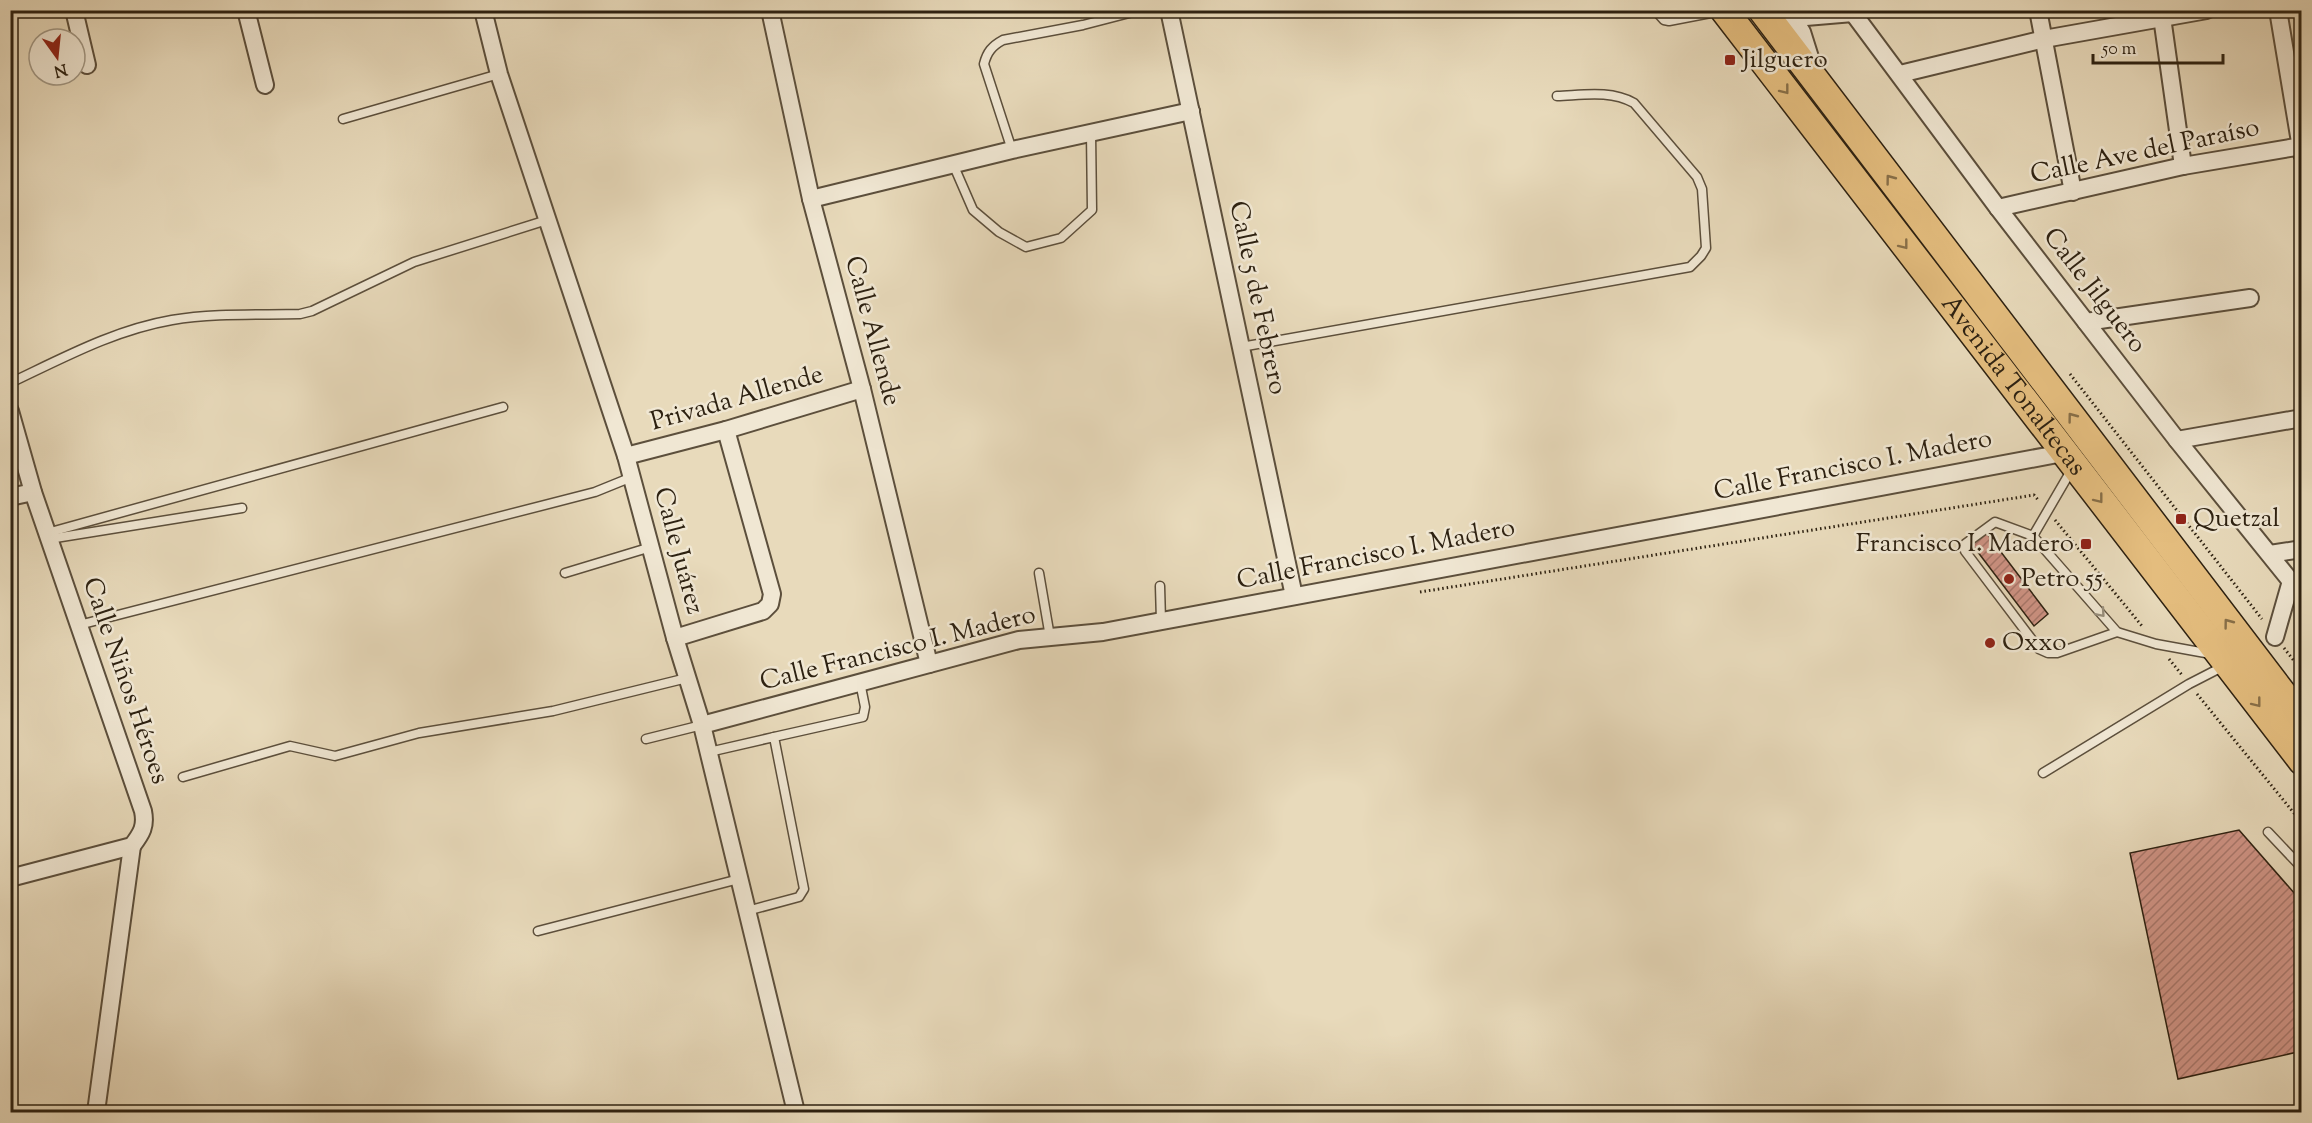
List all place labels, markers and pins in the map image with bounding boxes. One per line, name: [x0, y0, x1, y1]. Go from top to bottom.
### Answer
place label: Jilguero: [1740, 42, 1828, 79]
marker: Jilguero: [1723, 53, 1737, 67]
place label: Quetzal: [2193, 501, 2280, 538]
marker: Quetzal: [2174, 512, 2188, 526]
place label: Francisco I. Madero: [1856, 526, 2074, 563]
marker: Francisco I. Madero: [2079, 537, 2093, 551]
place label: Petro 55: [2021, 561, 2103, 598]
marker: Petro 55: [2002, 572, 2016, 586]
place label: Oxxo: [2002, 625, 2067, 662]
marker: Oxxo: [1983, 636, 1997, 650]

